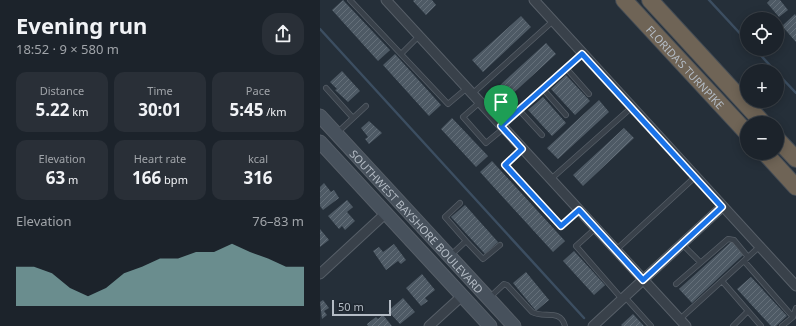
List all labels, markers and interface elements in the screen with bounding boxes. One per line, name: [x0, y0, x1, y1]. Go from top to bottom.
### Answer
text: Evening run: [16, 10, 147, 40]
map controls: [740, 12, 784, 160]
button: locate: [740, 12, 784, 56]
button: share: [262, 13, 304, 55]
street label: FLORIDA'S TURNPIKE: [643, 22, 728, 112]
text: 18:52 · 9 × 580 m: [16, 40, 119, 58]
button: +: [740, 64, 784, 108]
text: Distance: [40, 83, 84, 98]
text: Time: [147, 83, 173, 98]
text: Pace: [246, 83, 270, 98]
pin: [484, 85, 518, 126]
icon: arrive: [490, 91, 512, 113]
text: 5.22: [36, 98, 69, 121]
text: 30:01: [138, 98, 182, 121]
text: 5:45: [229, 98, 263, 121]
text: km: [69, 104, 88, 119]
text: /km: [263, 104, 287, 119]
button: −: [740, 116, 784, 160]
street label: SOUTHWEST BAYSHORE BOULEVARD: [347, 146, 487, 296]
text: Elevation: [39, 151, 85, 166]
text: Heart rate: [134, 151, 186, 166]
text: kcal: [248, 151, 268, 166]
text: 63: [46, 166, 65, 189]
text: 166: [132, 166, 161, 189]
text: 316: [243, 166, 273, 189]
text: m: [65, 172, 78, 187]
text: bpm: [161, 172, 188, 187]
text: Elevation: [16, 212, 72, 230]
text: 76–83 m: [252, 212, 304, 230]
scale bar: [332, 298, 391, 317]
text: 50 m: [338, 299, 364, 314]

